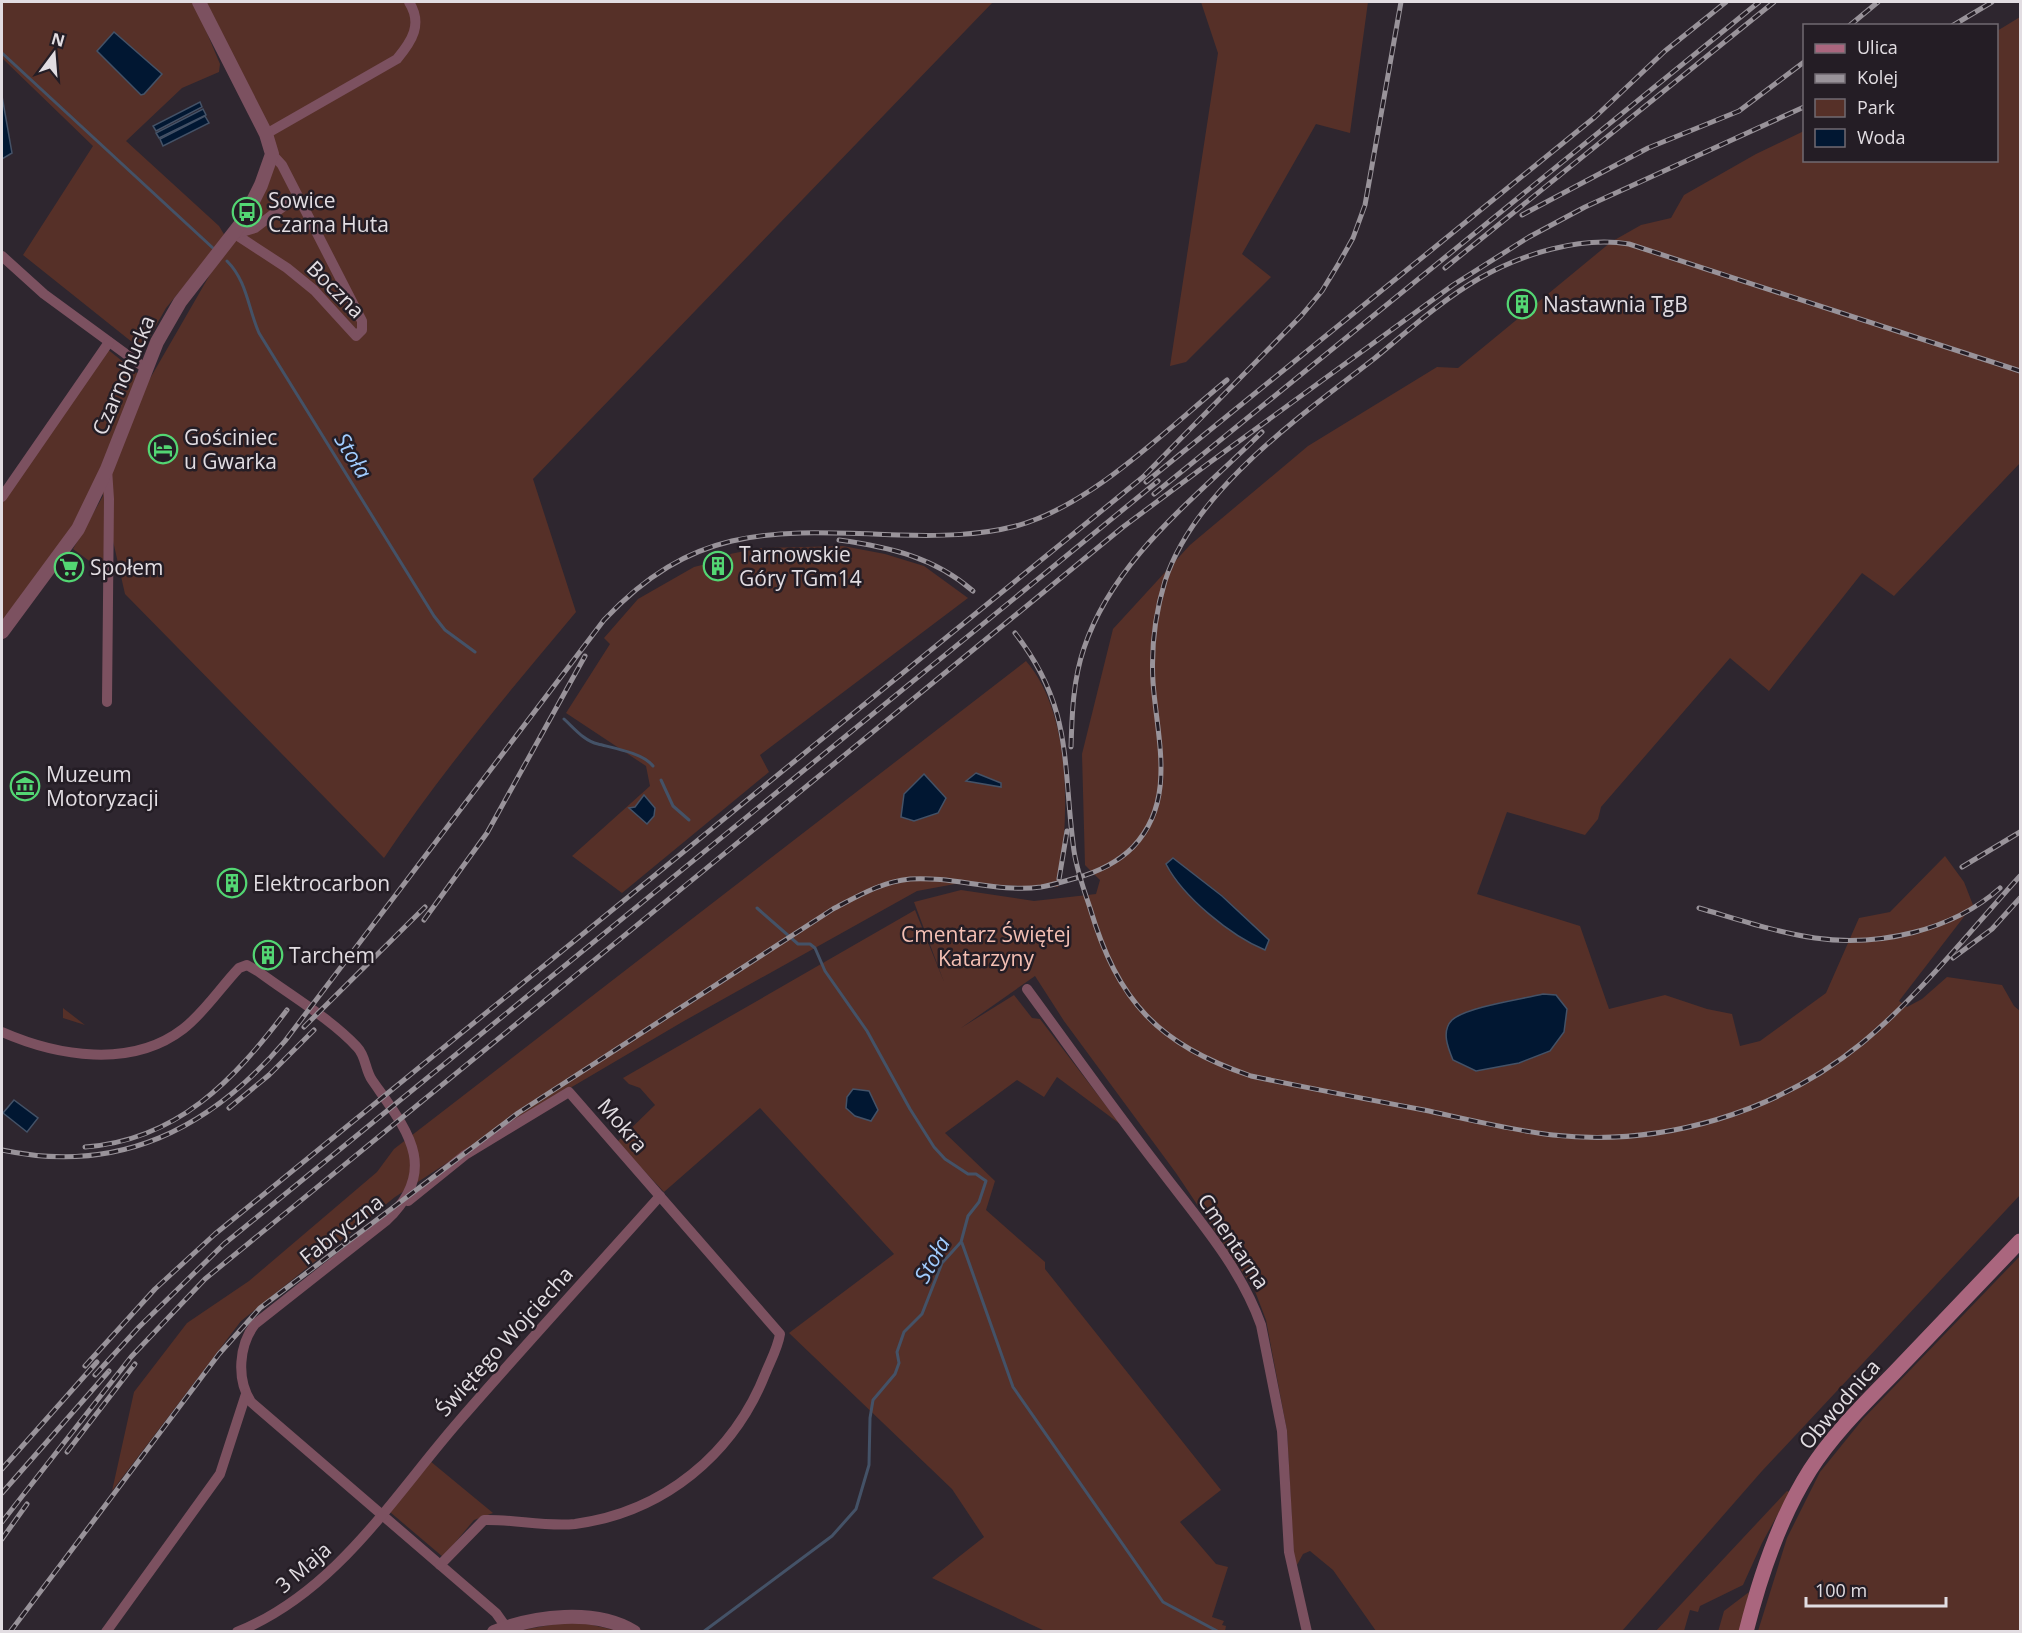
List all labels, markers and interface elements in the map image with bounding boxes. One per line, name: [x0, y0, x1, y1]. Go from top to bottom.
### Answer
north arrow: [24, 24, 84, 84]
legend: [1803, 24, 1998, 162]
text: N: [49, 27, 67, 52]
text: Ulica: [1857, 35, 1898, 59]
text: Kolej: [1857, 65, 1898, 89]
text: Park: [1857, 95, 1895, 119]
text: Woda: [1857, 125, 1905, 149]
place label: Sowice Czarna Huta: [268, 186, 389, 238]
bus stop icon: Sowice Czarna Huta: [231, 196, 263, 228]
street label: Boczna: [301, 254, 371, 324]
building icon: Nastawnia TgB: [1506, 288, 1538, 320]
place label: Nastawnia TgB: [1543, 290, 1688, 318]
street label: Czarnohucka: [85, 311, 161, 439]
place label: Gościniec u Gwarka: [184, 423, 277, 475]
water label: Stoła: [328, 426, 380, 484]
hotel icon: Gościniec u Gwarka: [147, 433, 179, 465]
place label: Tarnowskie Góry TGm14: [739, 540, 862, 592]
building icon: Tarnowskie Góry TGm14: [702, 550, 734, 582]
supermarket icon: Społem: [53, 551, 85, 583]
place label: Społem: [90, 553, 164, 581]
place label: Muzeum Motoryzacji: [46, 760, 159, 812]
museum icon: Muzeum Motoryzacji: [9, 770, 41, 802]
building icon: Elektrocarbon: [216, 867, 248, 899]
place label: Elektrocarbon: [253, 869, 390, 897]
park label: Cmentarz Świętej Katarzyny: [901, 920, 1071, 972]
building icon: Tarchem: [252, 939, 284, 971]
place label: Tarchem: [289, 941, 375, 969]
street label: Mokra: [592, 1092, 654, 1158]
street label: Fabryczna: [293, 1188, 389, 1270]
street label: Cmentarna: [1192, 1188, 1276, 1294]
water label: Stoła: [906, 1230, 956, 1288]
street label: Świętego Wojciecha: [429, 1260, 579, 1422]
street label: Obwodnica: [1792, 1353, 1886, 1455]
street label: 3 Maja: [269, 1535, 337, 1599]
scale bar: [1806, 1570, 1946, 1608]
text: 100 m: [1815, 1578, 1867, 1602]

